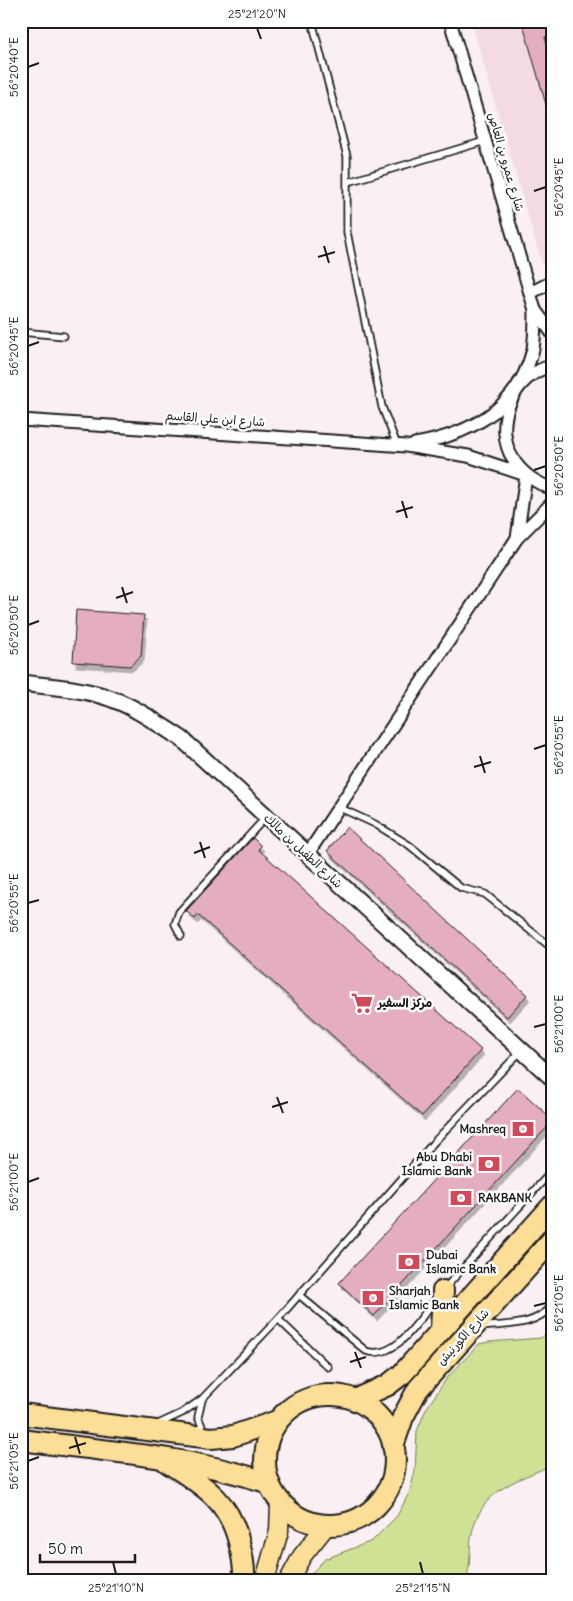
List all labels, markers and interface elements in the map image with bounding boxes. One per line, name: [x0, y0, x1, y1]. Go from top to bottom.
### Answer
text: 25°21'20"N: [228, 6, 286, 21]
text: 56°20'40"E: [6, 37, 21, 97]
street label: شارع عمرو بن العاص: [483, 111, 528, 213]
text: 56°20'45"E: [551, 157, 566, 217]
text: 56°20'45"E: [6, 316, 21, 376]
street label: شارع ابن علي القاسم: [164, 408, 266, 433]
text: 56°20'50"E: [551, 436, 566, 496]
text: 56°20'50"E: [6, 595, 21, 655]
text: 56°20'55"E: [551, 715, 566, 775]
street label: شارع الطفيل بن مالك: [260, 810, 346, 892]
text: 56°20'55"E: [6, 873, 21, 933]
supermarket icon: مركز السفير: [349, 990, 375, 1016]
place label: مركز السفير: [377, 995, 432, 1010]
text: 56°21'00"E: [551, 995, 566, 1053]
bank icon: Mashreq: [510, 1116, 536, 1142]
place label: Mashreq: [459, 1121, 506, 1137]
place label: Abu Dhabi Islamic Bank: [402, 1149, 472, 1178]
bank icon: Abu Dhabi Islamic Bank: [476, 1151, 502, 1177]
text: 56°21'00"E: [6, 1153, 21, 1211]
bank icon: RAKBANK: [448, 1185, 474, 1211]
place label: RAKBANK: [478, 1190, 533, 1205]
place label: Dubai Islamic Bank: [426, 1247, 496, 1276]
bank icon: Dubai Islamic Bank: [396, 1249, 422, 1275]
text: 56°21'05"E: [551, 1274, 566, 1332]
place label: Sharjah Islamic Bank: [389, 1283, 459, 1312]
bank icon: Sharjah Islamic Bank: [360, 1285, 386, 1311]
street label: شارع الكورنيش: [433, 1305, 493, 1369]
text: 56°21'05"E: [6, 1432, 21, 1490]
scale bar: [40, 1531, 135, 1563]
text: 50 m: [48, 1539, 83, 1558]
text: 25°21'10"N: [88, 1580, 144, 1595]
text: 25°21'15"N: [395, 1580, 451, 1595]

